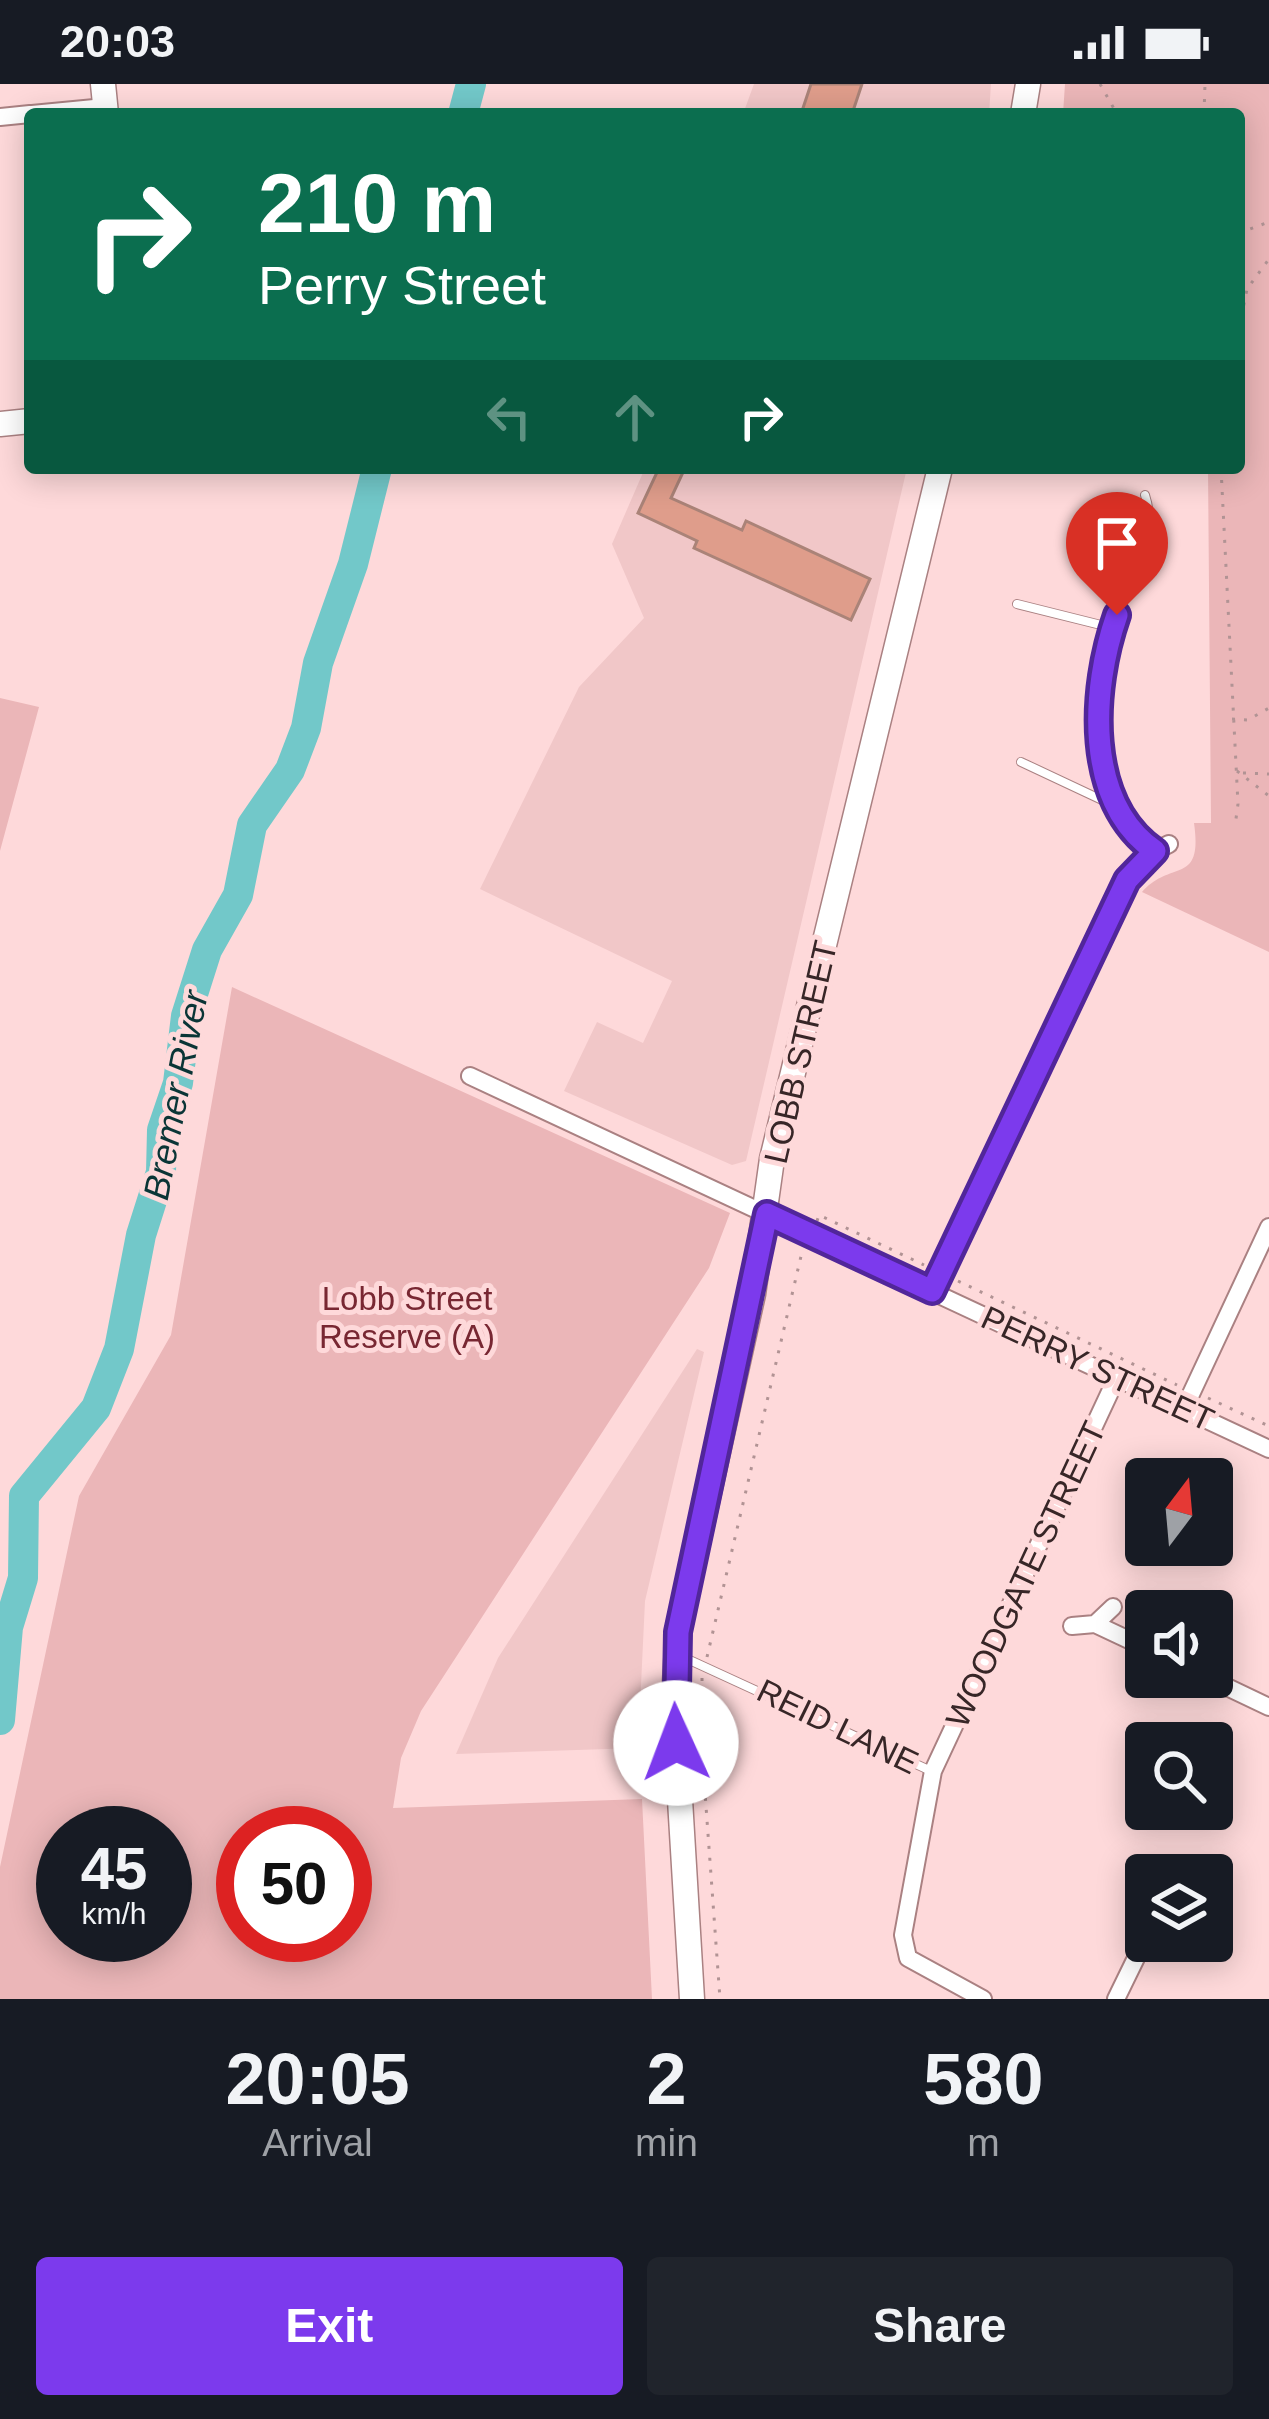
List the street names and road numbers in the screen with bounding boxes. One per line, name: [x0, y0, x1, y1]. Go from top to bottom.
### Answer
street label: LOBB STREET: [757, 937, 844, 1167]
street label: PERRY STREET: [976, 1298, 1220, 1438]
street label: WOODGATE STREET: [938, 1415, 1113, 1733]
street label: REID LANE: [751, 1672, 924, 1781]

